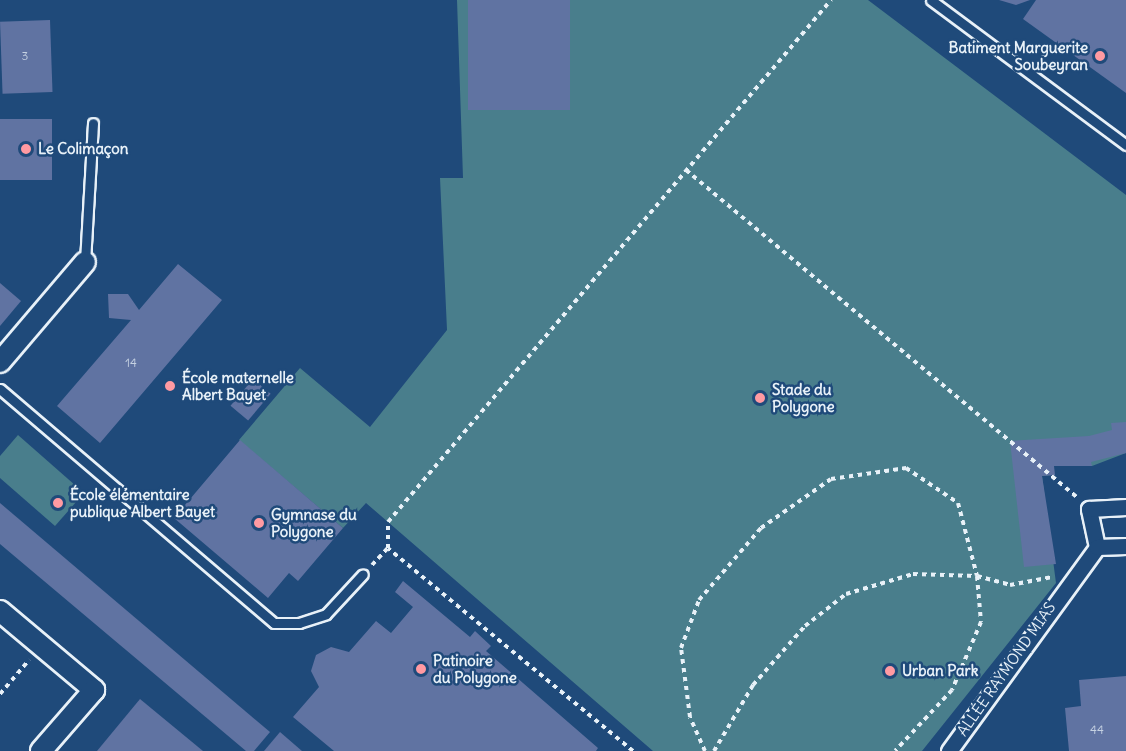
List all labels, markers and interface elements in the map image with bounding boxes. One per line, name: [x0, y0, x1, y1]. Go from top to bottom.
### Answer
place label: Batiment Marguerite Soubeyran: [949, 38, 1088, 73]
house number: 3: [22, 49, 28, 63]
marker: Batiment Marguerite Soubeyran: [1093, 49, 1107, 63]
place label: Le Colimaçon: [38, 140, 128, 158]
marker: Le Colimaçon: [19, 142, 33, 156]
house number: 14: [125, 356, 137, 370]
place label: École maternelle Albert Bayet: [182, 368, 294, 403]
marker: École maternelle Albert Bayet: [163, 379, 177, 393]
place label: Stade du Polygone: [772, 380, 835, 415]
marker: Stade du Polygone: [753, 391, 767, 405]
place label: École élémentaire publique Albert Bayet: [70, 485, 215, 520]
marker: École élémentaire publique Albert Bayet: [51, 496, 65, 510]
place label: Gymnase du Polygone: [271, 505, 357, 540]
marker: Gymnase du Polygone: [252, 516, 266, 530]
street label: ALLÉE RAYMOND MIAS: [953, 599, 1059, 739]
place label: Patinoire du Polygone: [433, 651, 517, 686]
marker: Patinoire du Polygone: [414, 662, 428, 676]
place label: Urban Park: [902, 662, 978, 680]
marker: Urban Park: [883, 664, 897, 678]
house number: 44: [1090, 723, 1104, 737]

